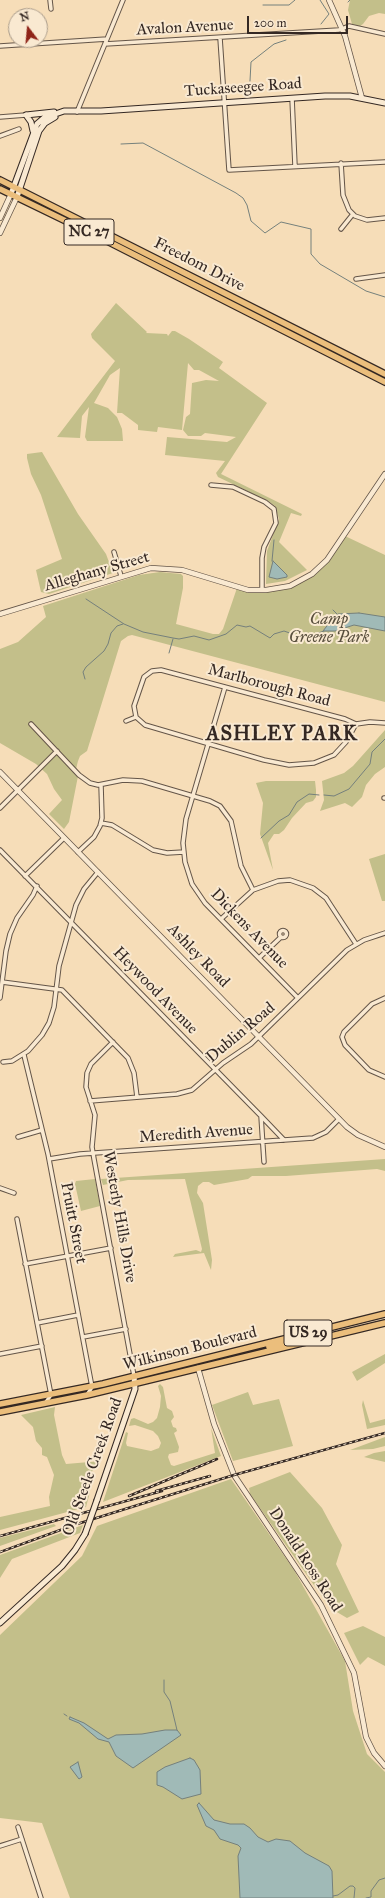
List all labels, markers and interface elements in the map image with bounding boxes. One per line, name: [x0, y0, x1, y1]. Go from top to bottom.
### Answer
north arrow: [8, 8, 48, 48]
scale bar: [249, 8, 350, 34]
text: N: [19, 9, 31, 24]
street label: Avalon Avenue: [136, 16, 234, 40]
text: 200 m: [254, 16, 287, 30]
street label: Tuckaseegee Road: [184, 74, 302, 102]
road number: NC 27: [64, 219, 114, 245]
street label: Freedom Drive: [150, 234, 248, 296]
street label: Alleghany Street: [42, 548, 152, 596]
park label: Camp Greene Park: [289, 610, 369, 648]
street label: Marlborough Road: [206, 660, 332, 712]
district label: ASHLEY PARK: [206, 723, 358, 747]
street label: Dickens Avenue: [206, 885, 292, 973]
street label: Ashley Road: [163, 920, 233, 992]
street label: Heywood Avenue: [108, 943, 202, 1039]
street label: Dublin Road: [203, 999, 279, 1067]
street label: Meredith Avenue: [138, 1120, 254, 1148]
street label: Westerly Hills Drive: [98, 1150, 140, 1284]
street label: Pruitt Street: [56, 1181, 90, 1265]
road number: US 29: [284, 1320, 332, 1346]
street label: Wilkinson Boulevard: [121, 1323, 259, 1375]
street label: Old Steele Creek Road: [59, 1395, 127, 1539]
street label: Donald Ross Road: [264, 1504, 346, 1616]

